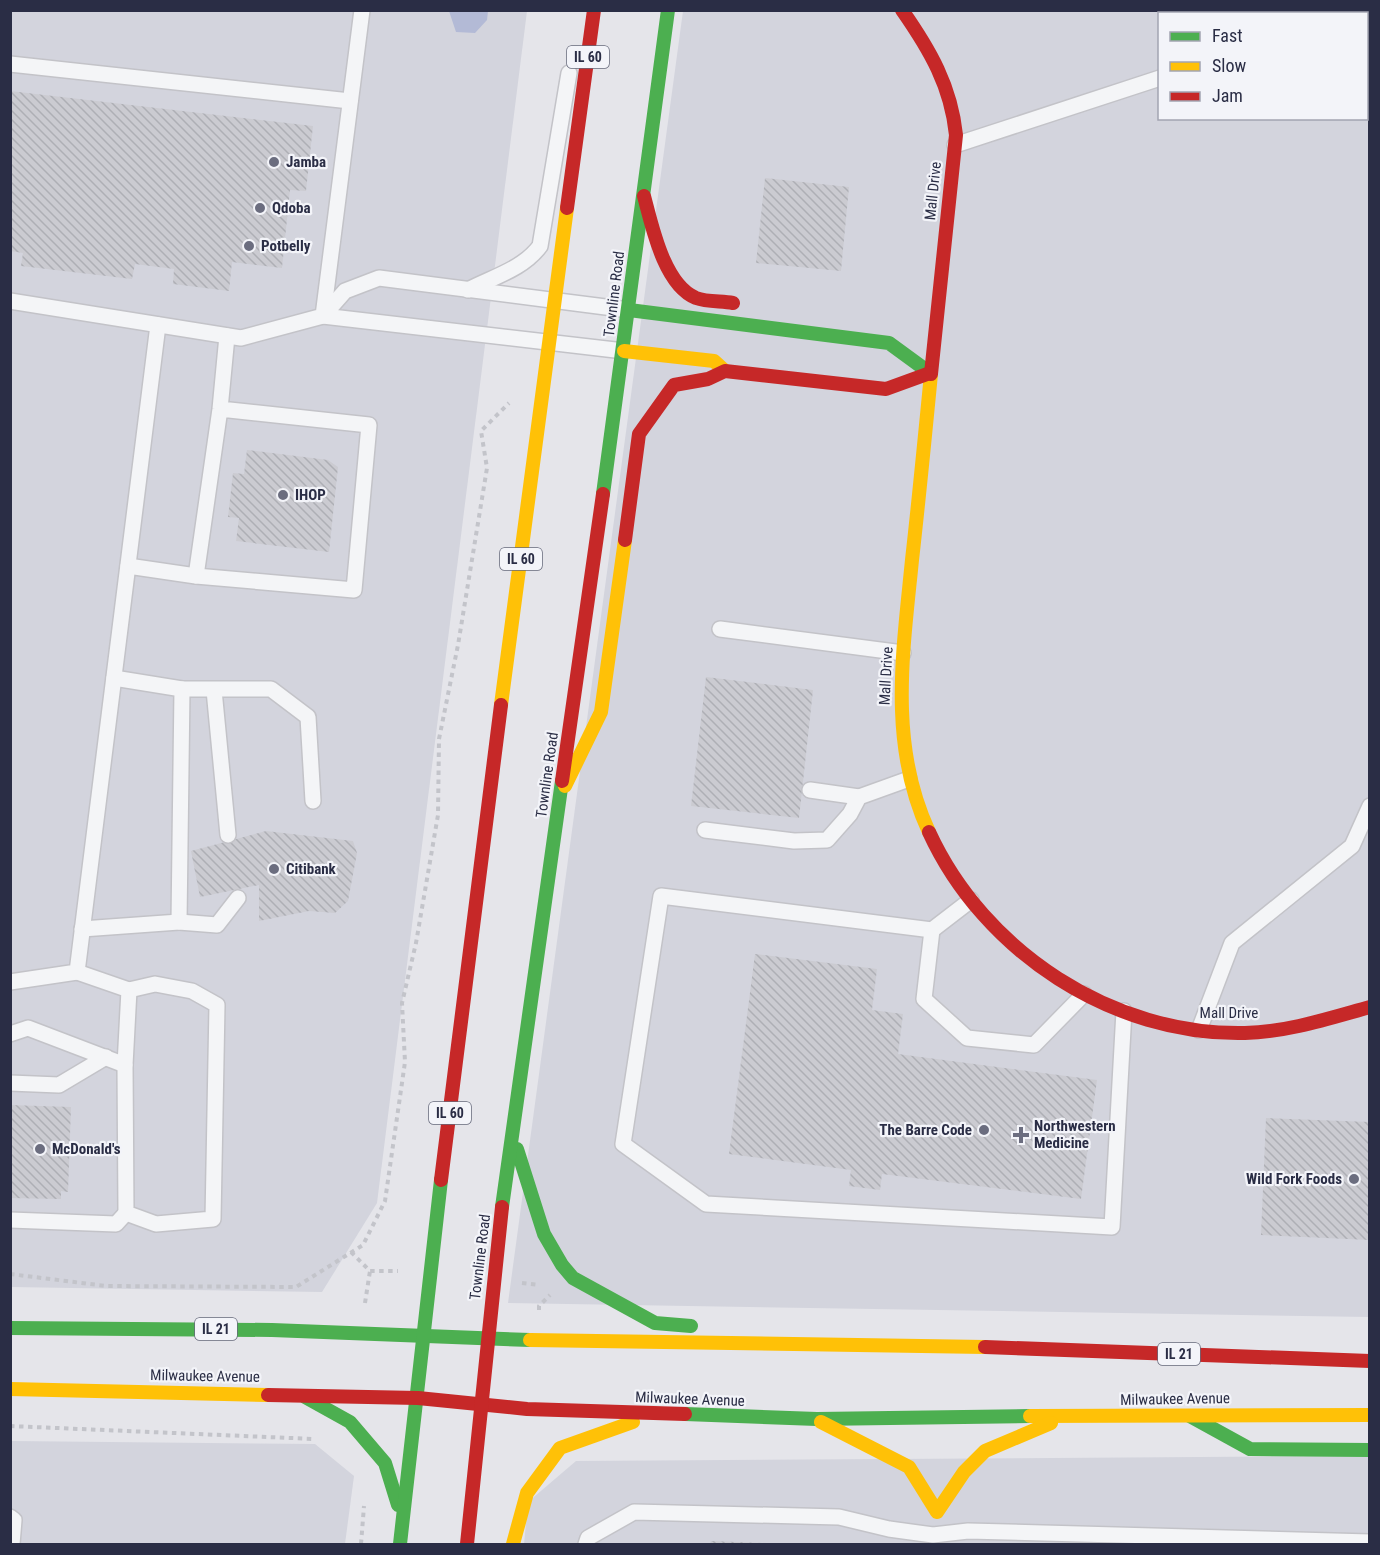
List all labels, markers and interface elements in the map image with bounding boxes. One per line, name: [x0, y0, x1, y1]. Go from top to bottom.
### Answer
legend: [1158, 12, 1368, 120]
text: Fast: [1212, 25, 1243, 46]
road number: IL 60: [567, 46, 609, 68]
text: Slow: [1212, 55, 1247, 76]
text: Jam: [1212, 85, 1243, 106]
place label: Jamba: [286, 153, 326, 171]
marker: Jamba: [267, 155, 281, 169]
street label: Mall Drive: [921, 161, 945, 221]
place label: Qdoba: [272, 199, 310, 217]
marker: Qdoba: [253, 201, 267, 215]
place label: Potbelly: [261, 237, 311, 255]
marker: Potbelly: [242, 239, 256, 253]
street label: Townline Road: [600, 250, 628, 338]
place label: IHOP: [295, 486, 326, 504]
marker: IHOP: [276, 488, 290, 502]
road number: IL 60: [500, 548, 542, 570]
street label: Mall Drive: [875, 646, 897, 706]
street label: Townline Road: [532, 731, 562, 819]
place label: Citibank: [286, 860, 337, 878]
marker: Citibank: [267, 862, 281, 876]
street label: Mall Drive: [1200, 1004, 1258, 1022]
road number: IL 60: [429, 1102, 471, 1124]
place label: Northwestern Medicine: [1034, 1117, 1116, 1152]
place label: The Barre Code: [879, 1121, 972, 1139]
marker: The Barre Code: [977, 1123, 991, 1137]
marker: Northwestern Medicine: [1012, 1126, 1030, 1144]
place label: McDonald's: [52, 1140, 121, 1158]
marker: McDonald's: [33, 1142, 47, 1156]
place label: Wild Fork Foods: [1246, 1170, 1342, 1188]
marker: Wild Fork Foods: [1347, 1172, 1361, 1186]
street label: Townline Road: [466, 1213, 494, 1301]
road number: IL 21: [195, 1318, 237, 1340]
road number: IL 21: [1158, 1343, 1200, 1365]
street label: Milwaukee Avenue: [150, 1366, 260, 1386]
street label: Milwaukee Avenue: [635, 1388, 745, 1410]
street label: Milwaukee Avenue: [1120, 1389, 1230, 1409]

